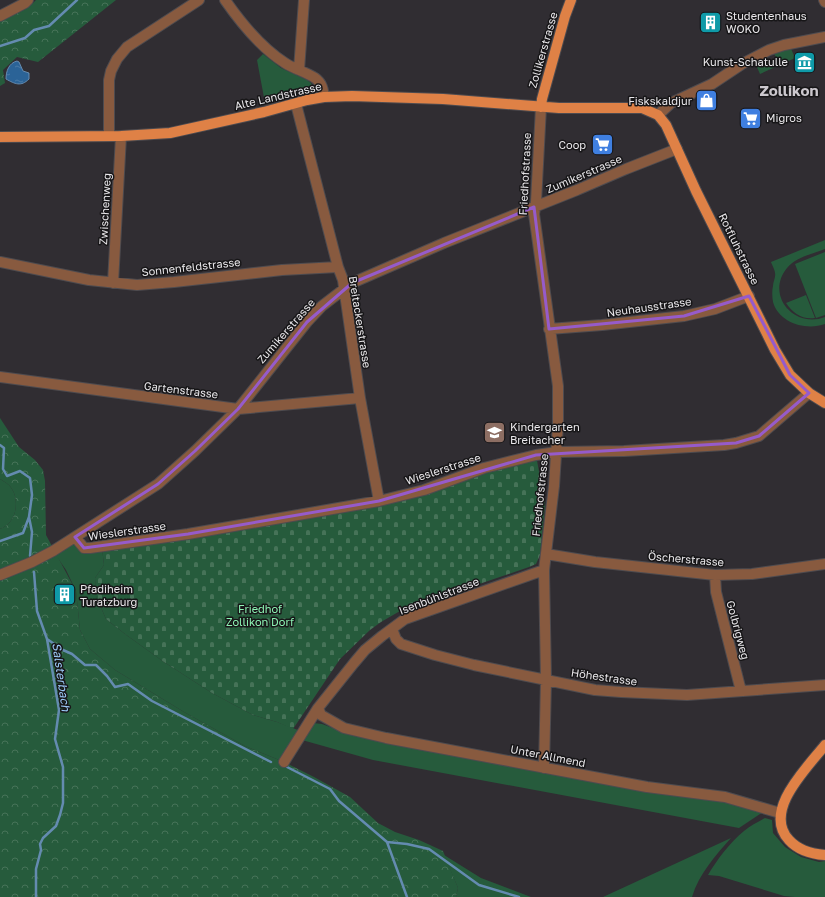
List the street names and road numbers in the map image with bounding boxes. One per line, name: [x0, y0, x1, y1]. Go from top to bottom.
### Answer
street label: Zollikerstrasse: [525, 10, 560, 89]
street label: Alte Landstrasse: [233, 79, 323, 112]
street label: Friedhofstrasse: [516, 132, 533, 216]
street label: Zumikerstrasse: [544, 152, 624, 195]
street label: Zwischenweg: [96, 173, 113, 245]
street label: Rotfluhstrasse: [717, 211, 762, 287]
street label: Sonnenfeldstrasse: [141, 255, 241, 278]
street label: Breitackerstrasse: [347, 275, 374, 369]
street label: Neuhausstrasse: [606, 294, 692, 319]
street label: Zumikerstrasse: [254, 296, 317, 366]
street label: Gartenstrasse: [143, 379, 219, 401]
street label: Wieslerstrasse: [404, 450, 482, 487]
street label: Friedhofstrasse: [529, 453, 550, 537]
street label: Wieslerstrasse: [87, 519, 167, 542]
street label: Öscherstrasse: [648, 549, 725, 568]
street label: Isenbühlstrasse: [397, 574, 481, 617]
street label: Golbrigweg: [724, 599, 753, 661]
street label: Höhestrasse: [570, 665, 638, 688]
street label: Unter Allmend: [509, 742, 587, 769]

